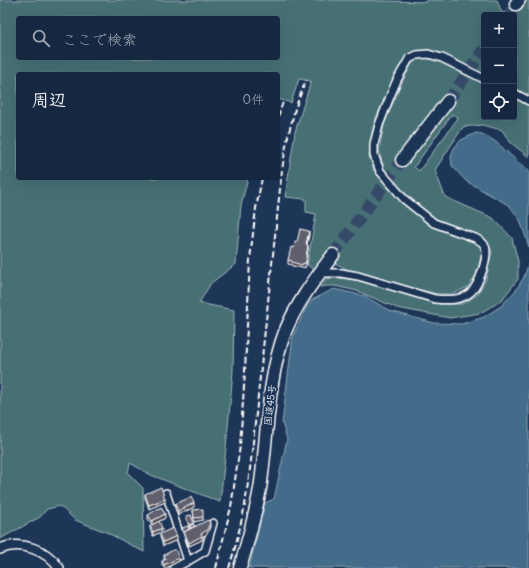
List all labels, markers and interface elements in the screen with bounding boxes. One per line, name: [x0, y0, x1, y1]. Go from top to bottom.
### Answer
map controls: [481, 12, 517, 120]
button: +: [481, 12, 517, 48]
search box: [16, 16, 280, 60]
icon: search: [30, 27, 52, 49]
text: ここで検索: [62, 30, 137, 49]
button: −: [481, 48, 517, 84]
button: locate: [481, 84, 517, 120]
text: 周辺: [32, 89, 66, 111]
text: 0件: [242, 91, 264, 108]
street label: 国道45号: [261, 384, 279, 426]

